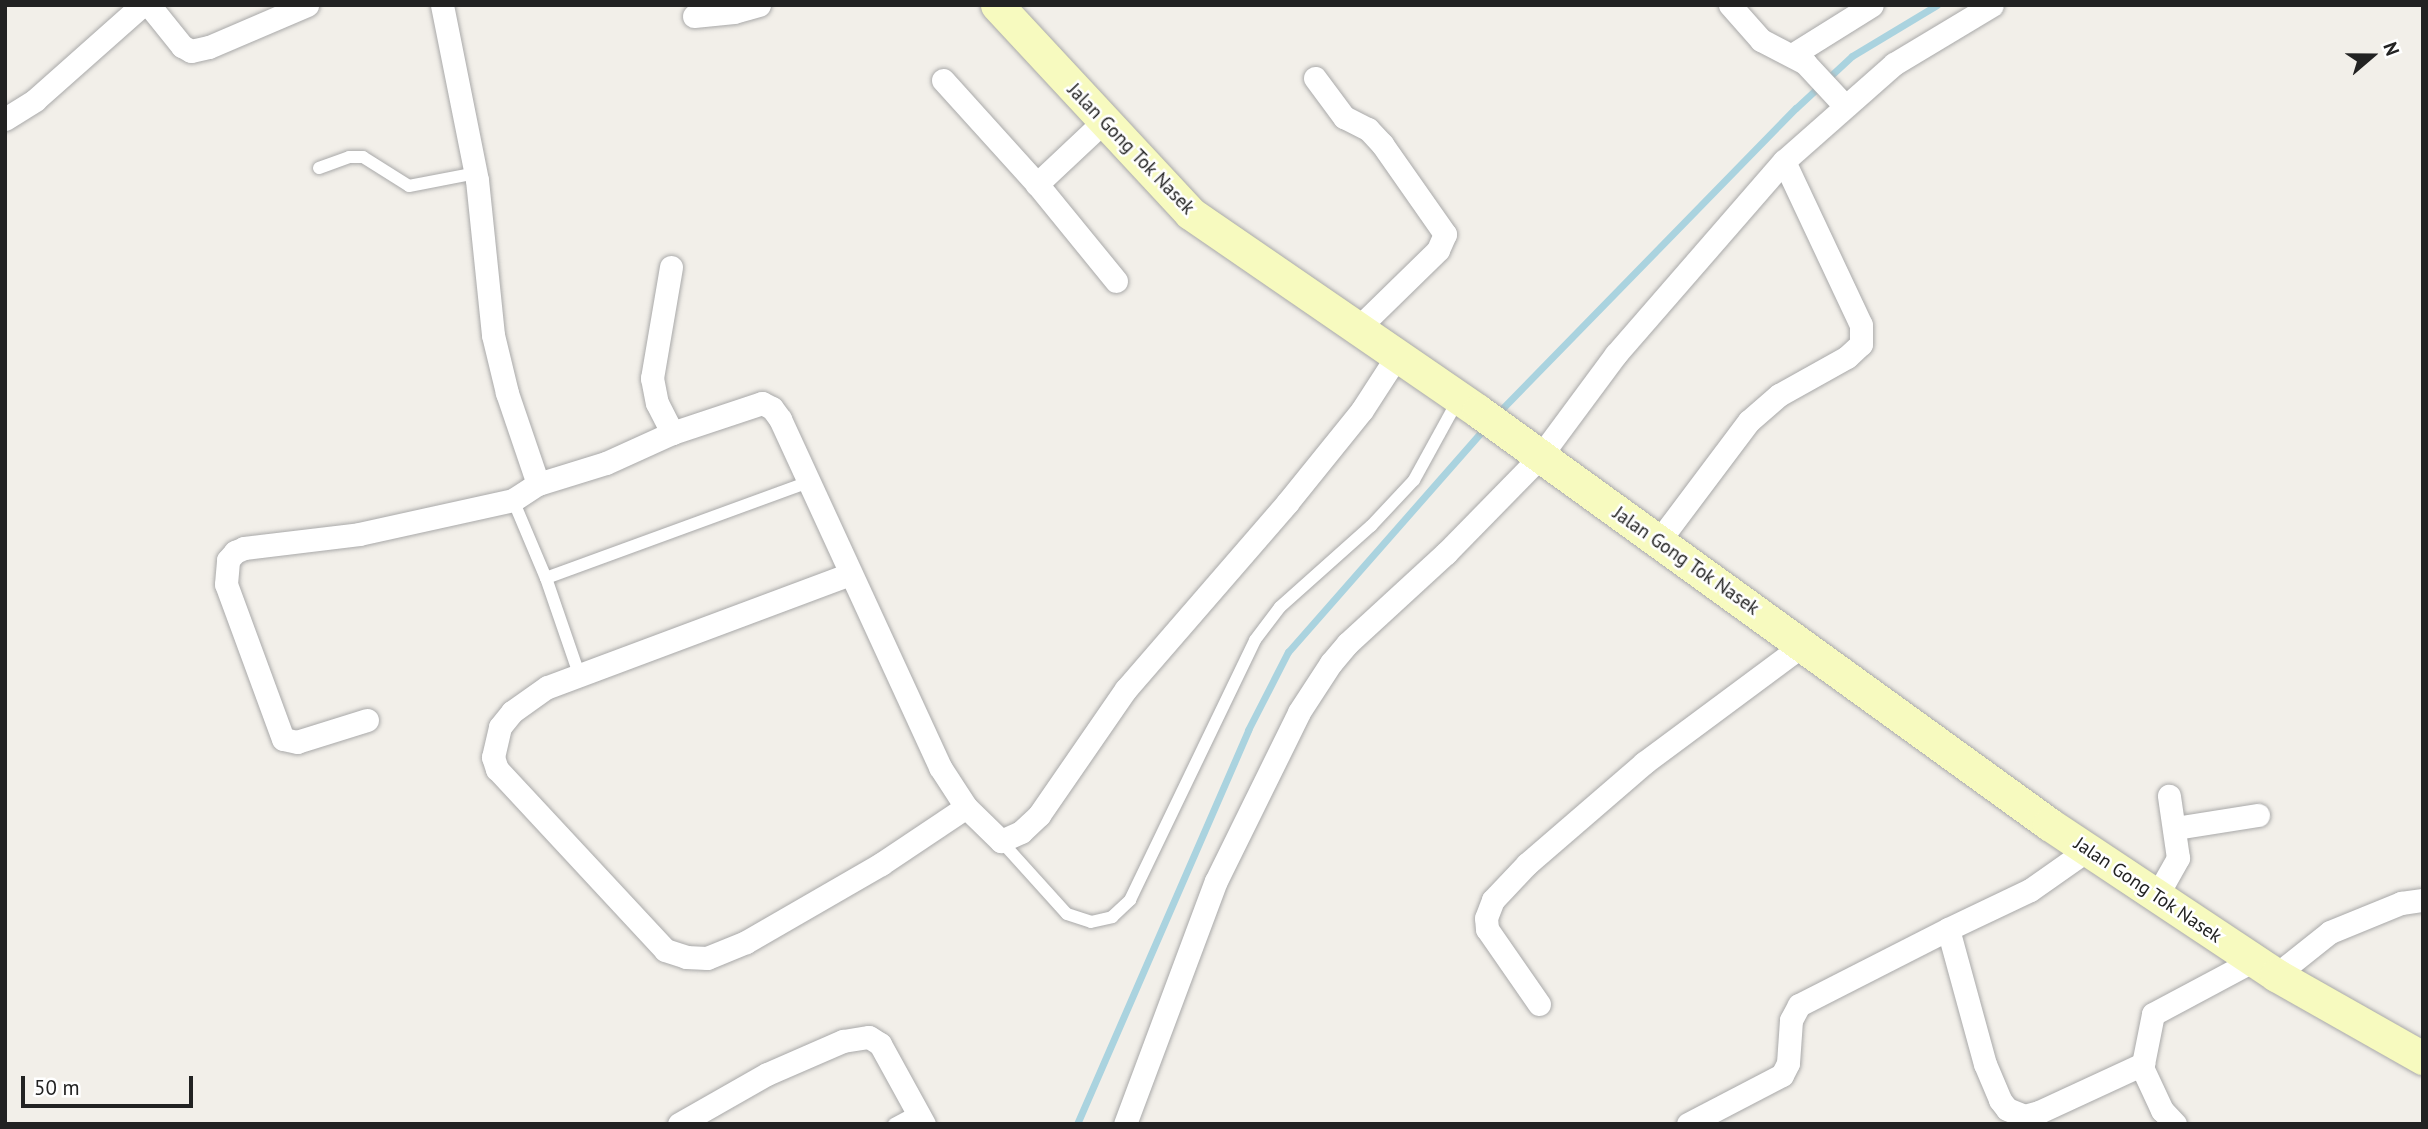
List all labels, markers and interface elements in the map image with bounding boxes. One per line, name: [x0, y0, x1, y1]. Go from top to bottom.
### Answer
north arrow: [2337, 21, 2407, 91]
text: N: [2378, 39, 2405, 59]
street label: Jalan Gong Tok Nasek: [1062, 78, 1200, 220]
street label: Jalan Gong Tok Nasek: [1608, 502, 1764, 620]
street label: Jalan Gong Tok Nasek: [2069, 832, 2227, 948]
scale bar: [24, 1062, 196, 1106]
text: 50 m: [34, 1074, 80, 1101]

